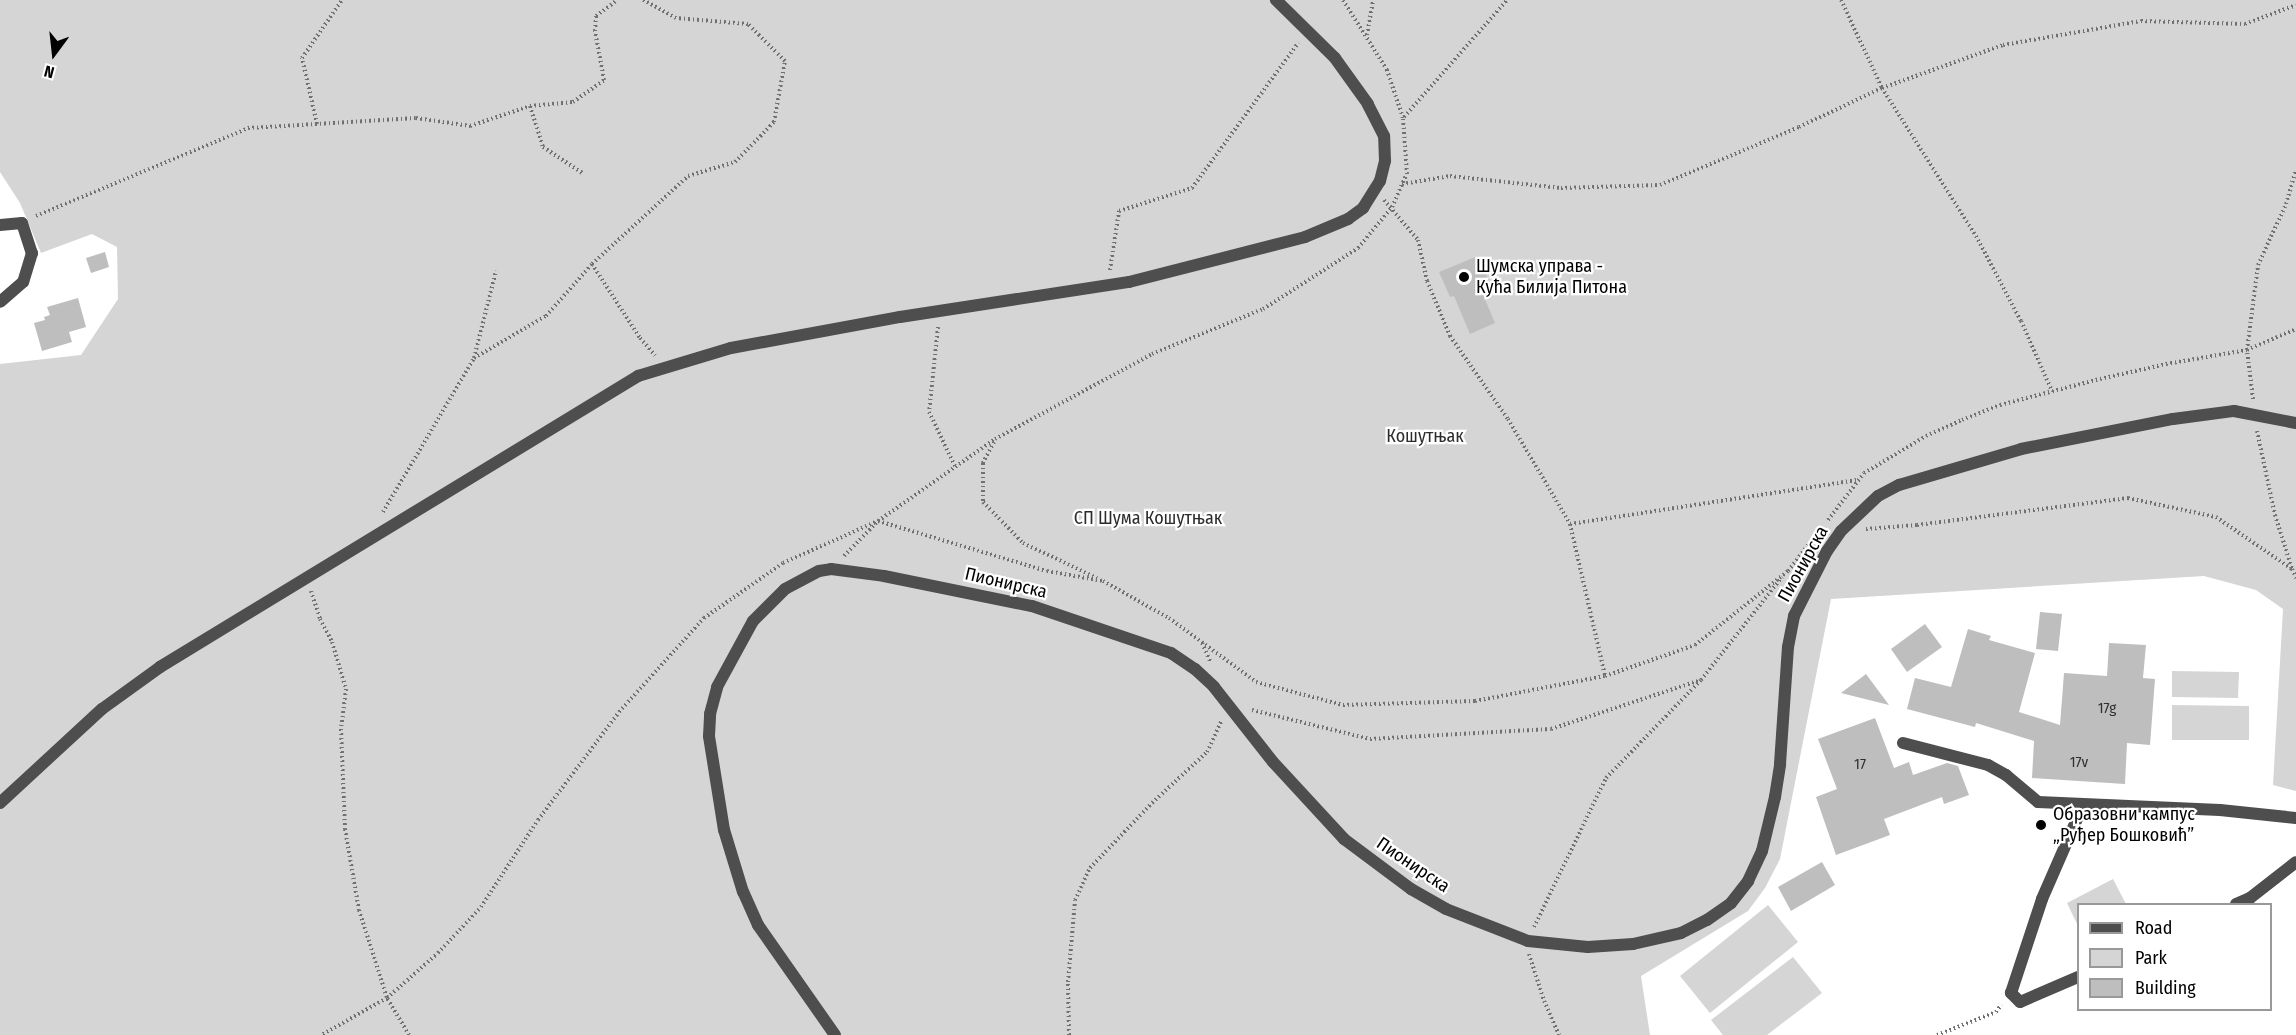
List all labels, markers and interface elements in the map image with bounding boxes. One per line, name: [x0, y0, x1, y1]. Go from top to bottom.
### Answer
north arrow: [24, 24, 84, 84]
text: N: [42, 61, 56, 82]
place label: Шумска управа - Кућа Билија Питона: [1476, 256, 1627, 298]
marker: Шумска управа - Кућа Билија Питона: [1457, 270, 1471, 284]
park label: Кошутњак: [1386, 425, 1464, 447]
park label: СП Шума Кошутњак: [1074, 507, 1222, 529]
street label: Пионирска: [1773, 522, 1833, 606]
street label: Пионирска: [963, 563, 1049, 603]
house number: 17g: [2098, 700, 2116, 718]
house number: 17v: [2070, 754, 2088, 772]
house number: 17: [1854, 756, 1866, 774]
place label: Образовни кампус „Руђер Бошковић”: [2053, 804, 2195, 846]
marker: Образовни кампус „Руђер Бошковић”: [2034, 818, 2048, 832]
street label: Пионирска: [1372, 833, 1454, 897]
legend: [2077, 903, 2272, 1011]
text: Road: [2135, 917, 2172, 939]
text: Park: [2135, 947, 2167, 969]
text: Building: [2135, 977, 2196, 999]

